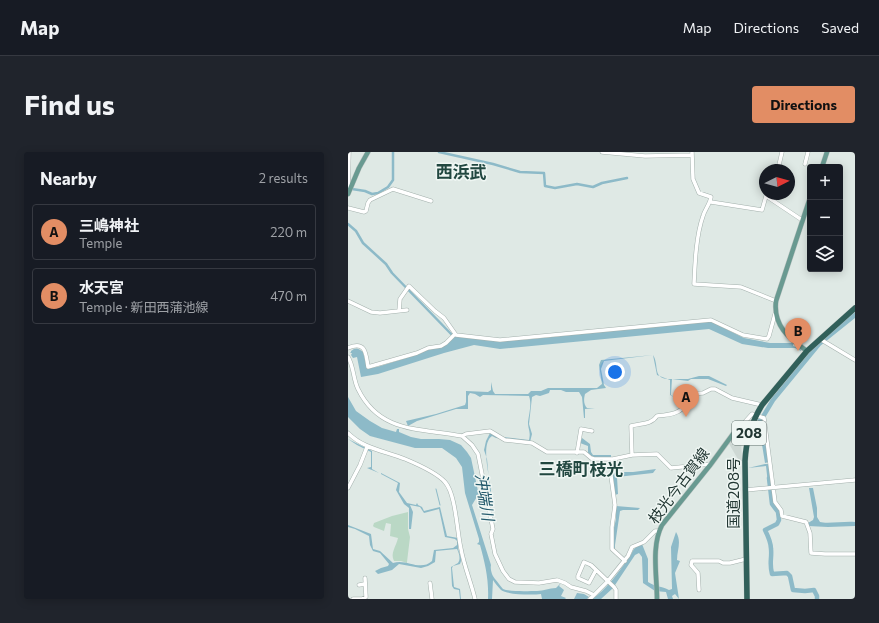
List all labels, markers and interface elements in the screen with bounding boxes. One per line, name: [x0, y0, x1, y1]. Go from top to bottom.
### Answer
text: Map: [20, 16, 59, 39]
text: Map: [683, 19, 712, 36]
text: Directions: [734, 19, 799, 36]
text: Saved: [821, 19, 859, 36]
button: Directions: [752, 86, 855, 123]
text: Find us: [24, 87, 115, 121]
district label: 西浜武: [436, 161, 487, 182]
north arrow: [759, 164, 795, 200]
map controls: [807, 164, 843, 272]
button: +: [807, 164, 843, 200]
text: Nearby: [40, 168, 97, 189]
text: 2 results: [259, 170, 308, 186]
button: −: [807, 200, 843, 236]
text: 三嶋神社: [79, 216, 139, 234]
text: A: [49, 224, 59, 240]
text: 220 m: [270, 224, 307, 240]
text: Temple: [79, 235, 122, 251]
button: layers: [807, 236, 843, 272]
text: 水天宮: [79, 278, 124, 296]
text: B: [50, 288, 58, 304]
text: 470 m: [270, 288, 307, 304]
text: Temple · 新田西蒲池線: [79, 299, 208, 315]
pin: B: [785, 318, 811, 351]
your location: [605, 362, 625, 382]
pin: A: [673, 384, 699, 417]
road number: 208: [732, 421, 766, 445]
street label: 枝光今古賀線: [644, 444, 712, 527]
street label: 国道208号: [724, 457, 742, 529]
district label: 三橋町枝光: [539, 458, 624, 479]
water label: 沖端川: [472, 472, 499, 524]

